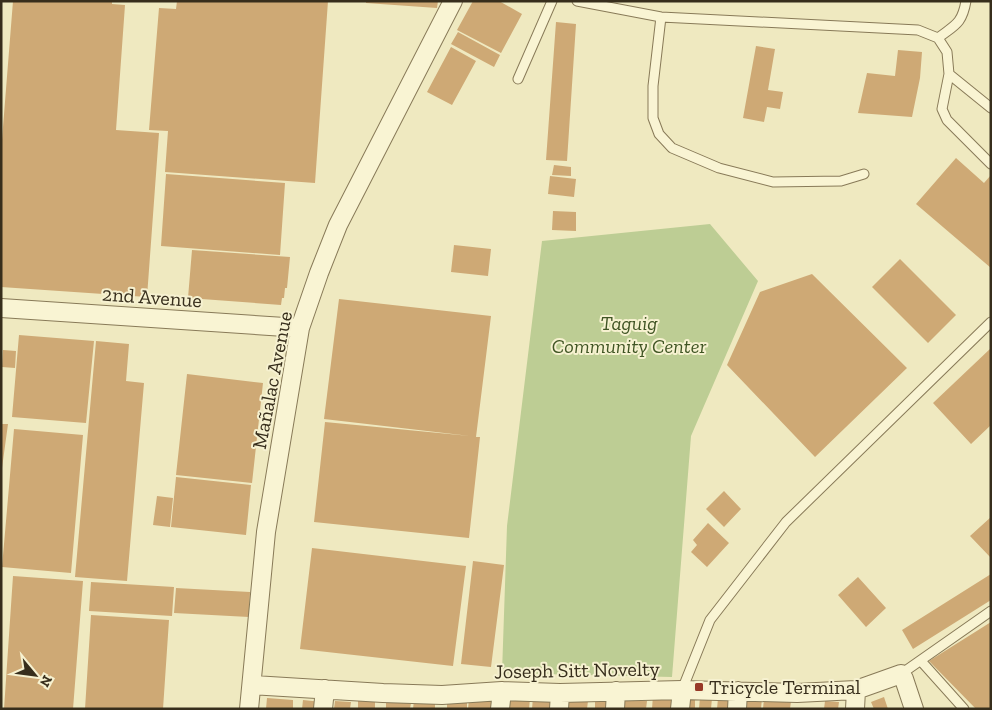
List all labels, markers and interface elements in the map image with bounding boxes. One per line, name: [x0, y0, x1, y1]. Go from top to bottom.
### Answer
street label: 2nd Avenue: [101, 282, 203, 312]
street label: Mañalac Avenue: [247, 309, 297, 451]
park label: Taguig Community Center: [552, 311, 706, 358]
north arrow: [10, 650, 60, 700]
street label: Joseph Sitt Novelty: [494, 657, 661, 683]
text: N: [36, 672, 56, 690]
place label: Tricycle Terminal: [709, 675, 861, 699]
marker: Tricycle Terminal: [693, 681, 705, 693]

